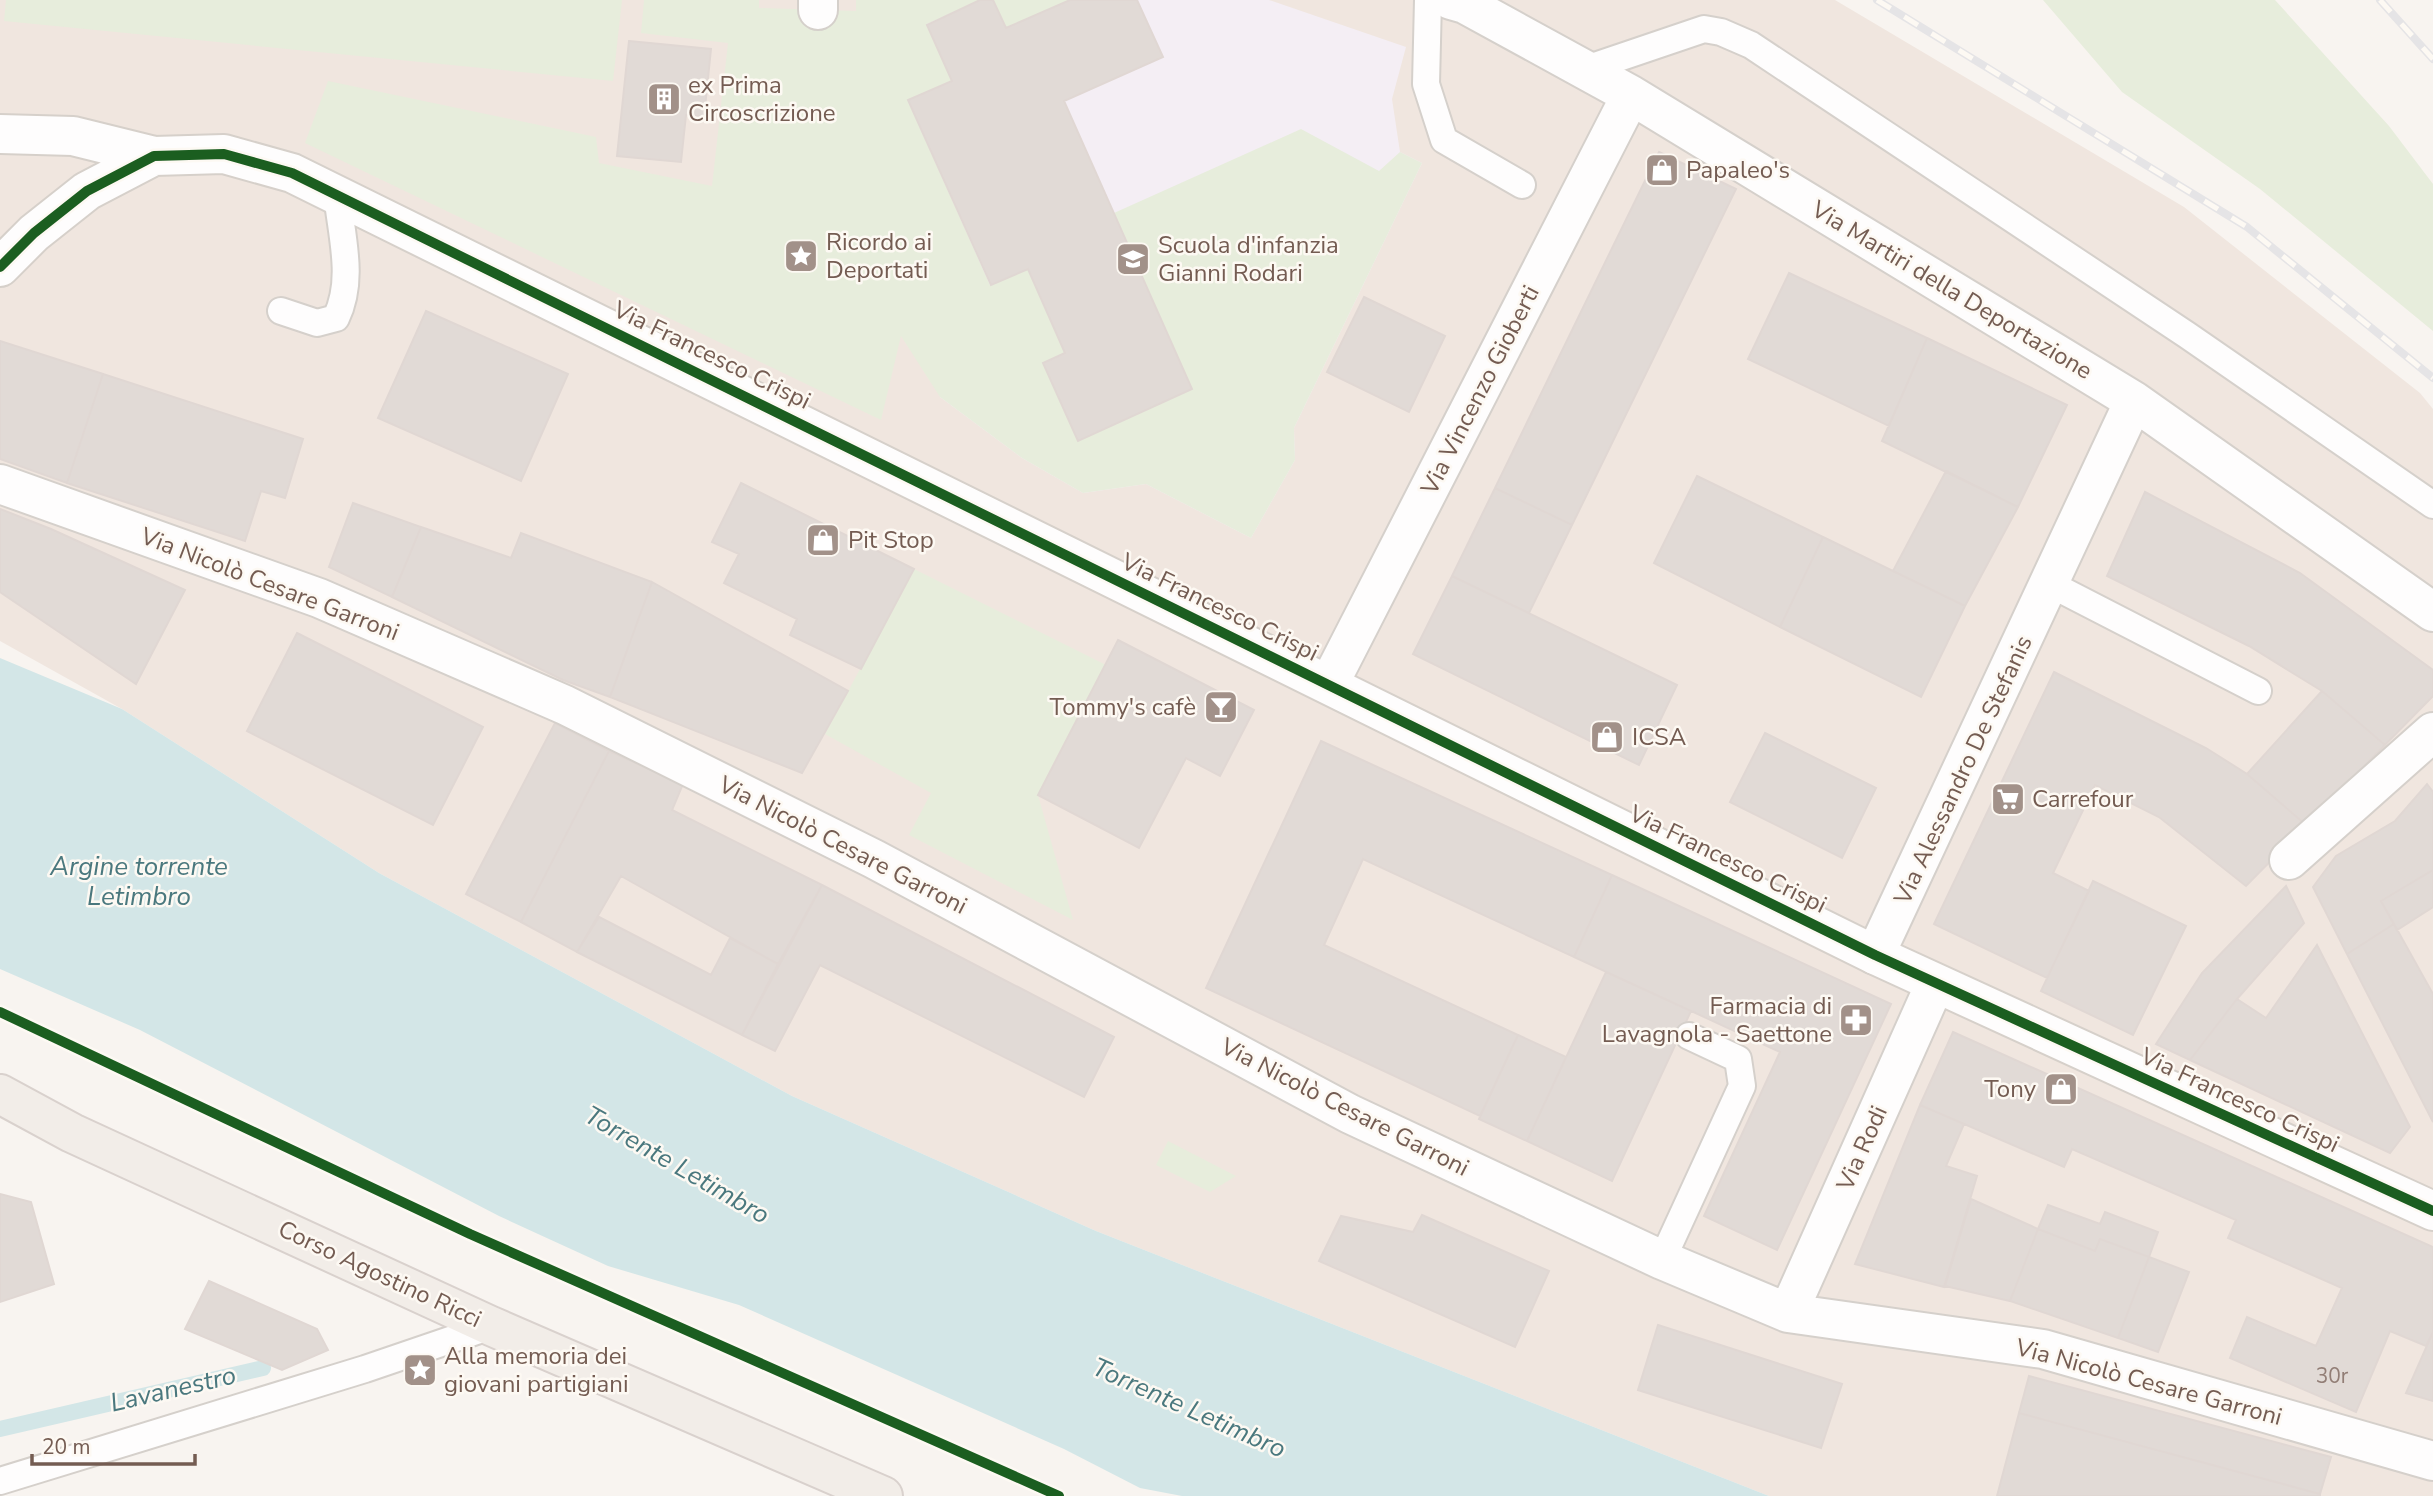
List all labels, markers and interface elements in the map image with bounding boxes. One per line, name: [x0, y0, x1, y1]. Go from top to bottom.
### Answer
place label: ex Prima Circoscrizione: [688, 69, 836, 129]
building icon: ex Prima Circoscrizione: [645, 80, 683, 118]
shop icon: Papaleo's: [1643, 151, 1681, 189]
place label: Papaleo's: [1686, 154, 1790, 186]
street label: Via Martiri della Deportazione: [1805, 193, 2098, 387]
place label: Ricordo ai Deportati: [826, 226, 932, 286]
place label: Scuola d'infanzia Gianni Rodari: [1158, 229, 1339, 289]
place icon: Ricordo ai Deportati: [782, 237, 820, 275]
school or university icon: Scuola d'infanzia Gianni Rodari: [1114, 240, 1152, 278]
street label: Via Vincenzo Gioberti: [1413, 280, 1547, 501]
street label: Via Francesco Crispi: [607, 293, 816, 417]
street label: Via Nicolò Cesare Garroni: [135, 520, 404, 648]
shop icon: Pit Stop: [804, 521, 842, 559]
place label: Pit Stop: [848, 524, 934, 556]
street label: Via Francesco Crispi: [1115, 545, 1324, 669]
street label: Via Alessandro De Stefanis: [1886, 630, 2040, 911]
bar icon: Tommy's cafè: [1202, 688, 1240, 726]
place label: Tommy's cafè: [1050, 691, 1196, 723]
shop icon: ICSA: [1588, 718, 1626, 756]
place label: ICSA: [1632, 721, 1687, 753]
street label: Via Nicolò Cesare Garroni: [713, 768, 973, 922]
supermarket icon: Carrefour: [1989, 780, 2027, 818]
place label: Carrefour: [2032, 783, 2134, 815]
street label: Via Francesco Crispi: [1623, 797, 1832, 921]
water label: Argine torrente Letimbro: [49, 849, 228, 914]
place label: Farmacia di Lavagnola - Saettone: [1602, 990, 1832, 1050]
pharmacy icon: Farmacia di Lavagnola - Saettone: [1837, 1001, 1875, 1039]
street label: Via Nicolò Cesare Garroni: [1215, 1030, 1475, 1184]
street label: Via Francesco Crispi: [2135, 1039, 2345, 1160]
shop icon: Tony: [2042, 1070, 2080, 1108]
place label: Tony: [1984, 1073, 2037, 1105]
water label: Torrente Letimbro: [578, 1098, 776, 1232]
street label: Via Rodi: [1829, 1101, 1895, 1196]
street label: Corso Agostino Ricci: [273, 1213, 487, 1335]
street label: Via Nicolò Cesare Garroni: [2011, 1331, 2286, 1433]
place label: Alla memoria dei giovani partigiani: [444, 1340, 628, 1400]
water label: Torrente Letimbro: [1087, 1350, 1291, 1466]
place icon: Alla memoria dei giovani partigiani: [401, 1351, 439, 1389]
water label: Lavanestro: [107, 1358, 239, 1420]
house number: 30r: [2316, 1362, 2349, 1390]
scale bar: [32, 1422, 194, 1466]
text: 20 m: [42, 1433, 91, 1461]

